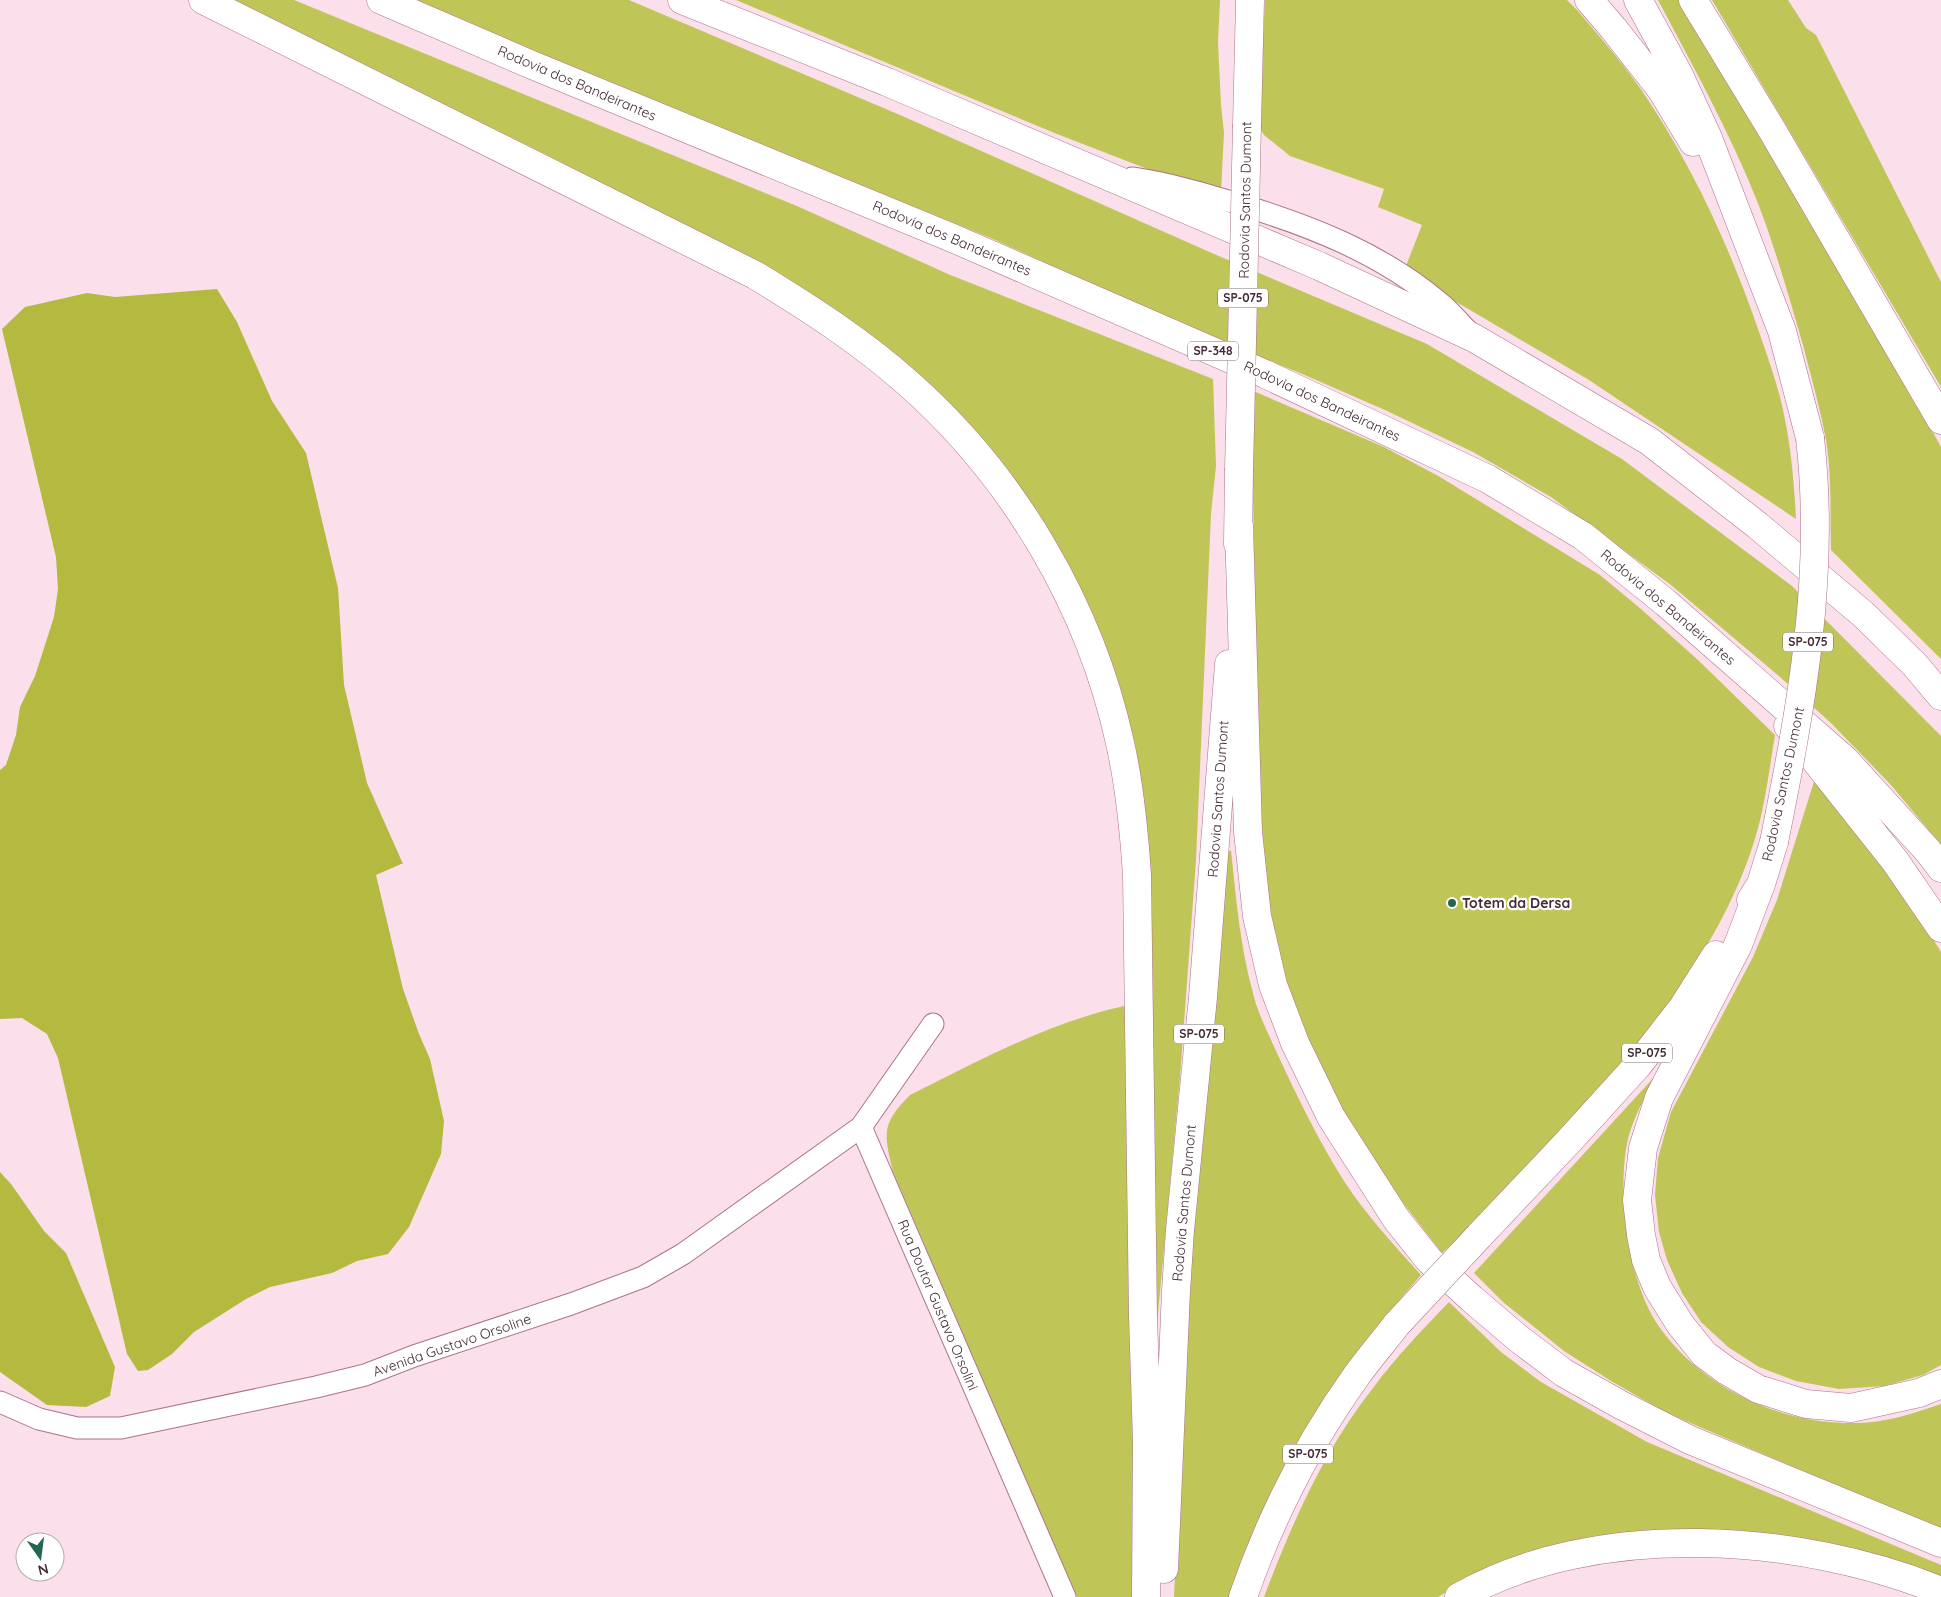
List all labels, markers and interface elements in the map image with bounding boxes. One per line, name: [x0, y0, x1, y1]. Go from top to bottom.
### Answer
street label: Rodovia dos Bandeirantes: [495, 41, 659, 125]
street label: Rodovia Santos Dumont: [1235, 121, 1255, 279]
street label: Rodovia dos Bandeirantes: [870, 196, 1034, 280]
road number: SP-075: [1218, 288, 1268, 308]
road number: SP-348: [1188, 342, 1238, 361]
street label: Rodovia dos Bandeirantes: [1241, 357, 1403, 445]
street label: Rodovia dos Bandeirantes: [1597, 545, 1739, 669]
road number: SP-075: [1783, 632, 1833, 652]
street label: Rodovia Santos Dumont: [1758, 705, 1808, 863]
street label: Rodovia Santos Dumont: [1204, 720, 1232, 878]
place label: Totem da Dersa: [1462, 894, 1570, 912]
marker: Totem da Dersa: [1446, 897, 1458, 909]
road number: SP-075: [1174, 1024, 1224, 1044]
road number: SP-075: [1622, 1044, 1672, 1062]
street label: Rodovia Santos Dumont: [1168, 1124, 1200, 1282]
street label: Rua Doutor Gustavo Orsolini: [894, 1217, 982, 1393]
street label: Avenida Gustavo Orsoline: [371, 1309, 534, 1381]
road number: SP-075: [1283, 1445, 1333, 1464]
north arrow: [15, 1532, 65, 1582]
text: N: [36, 1560, 50, 1580]

